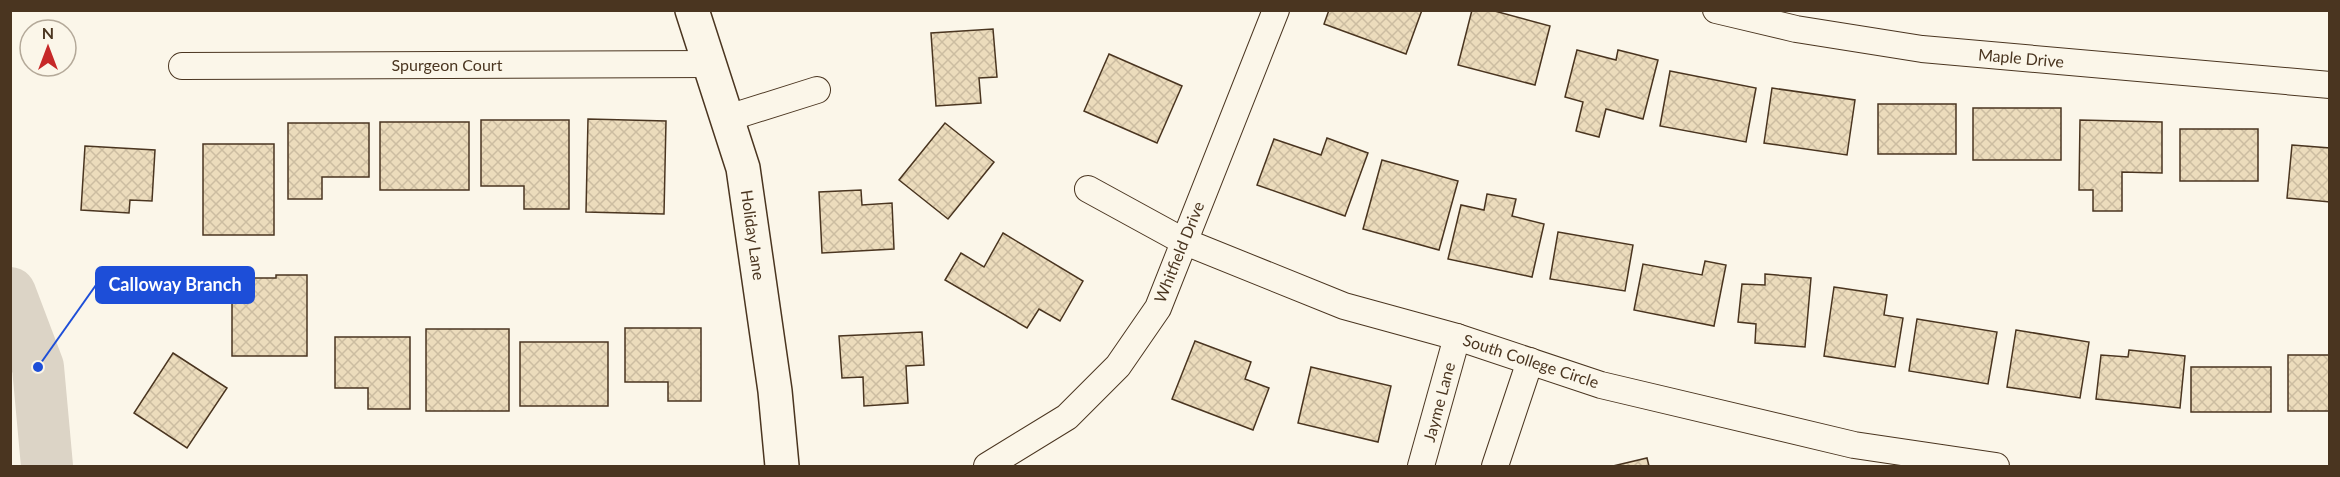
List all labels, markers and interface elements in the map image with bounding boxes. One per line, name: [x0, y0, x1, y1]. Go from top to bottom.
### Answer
north arrow: [18, 18, 78, 78]
text: N: [42, 23, 54, 42]
street label: Maple Drive: [1977, 44, 2065, 71]
street label: Spurgeon Court: [392, 55, 503, 74]
street label: Holiday Lane: [738, 189, 769, 281]
street label: Whitfield Drive: [1150, 198, 1207, 305]
callout: Calloway Branch: [96, 267, 254, 303]
text: Calloway Branch: [108, 273, 242, 295]
street label: South College Circle: [1461, 330, 1601, 391]
street label: Jayme Lane: [1419, 360, 1458, 444]

